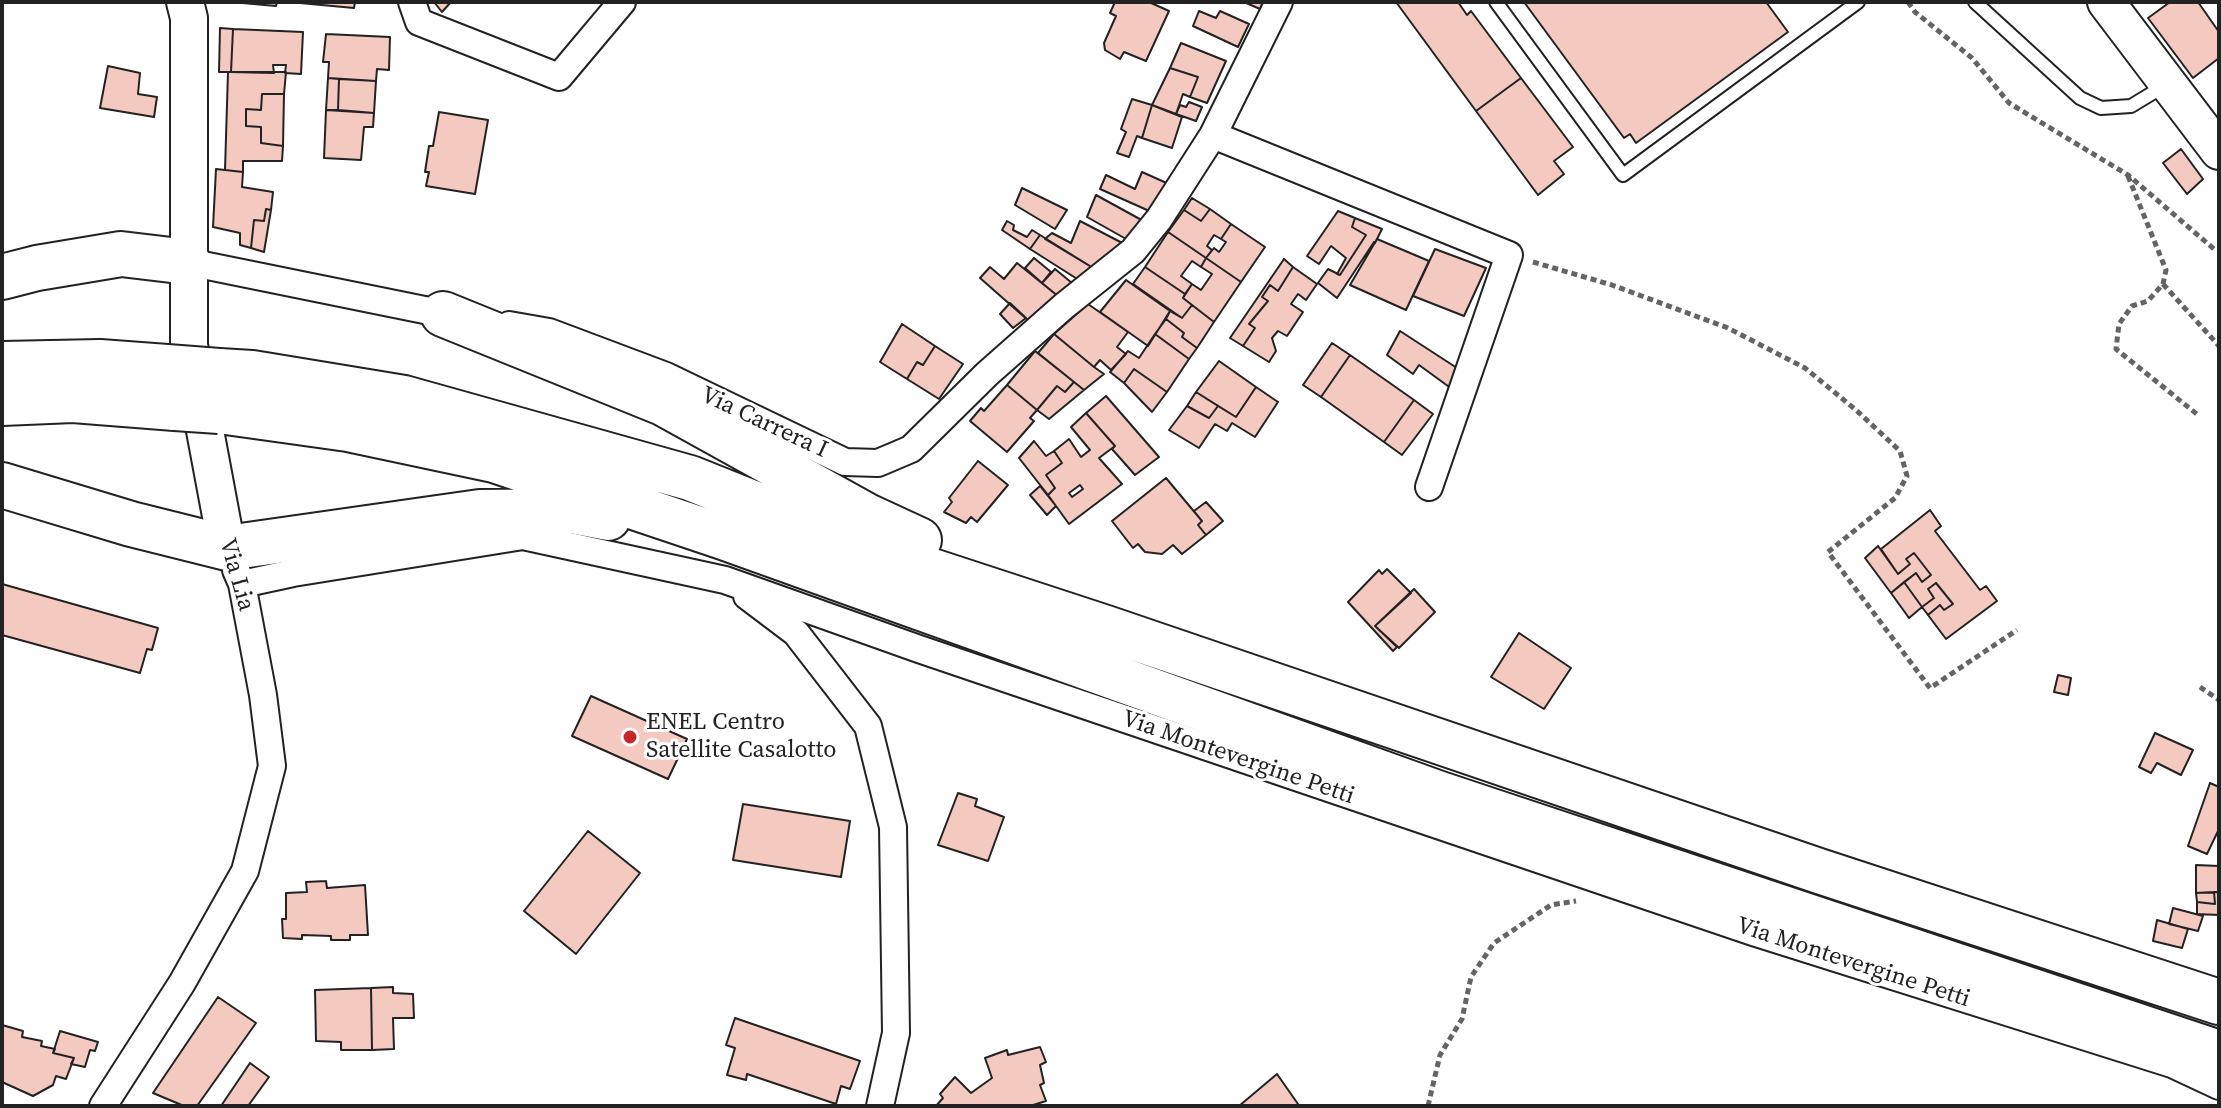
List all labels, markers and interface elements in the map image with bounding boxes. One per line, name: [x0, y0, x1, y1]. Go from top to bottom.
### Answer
street label: Via Carrera I: [696, 381, 832, 465]
street label: Via Lia: [212, 535, 260, 615]
street label: Via Montevergine Petti: [1118, 705, 1358, 811]
place label: ENEL Centro Satellite Casalotto: [646, 709, 836, 765]
marker: ENEL Centro Satellite Casalotto: [621, 728, 639, 746]
street label: Via Montevergine Petti: [1733, 912, 1973, 1014]

